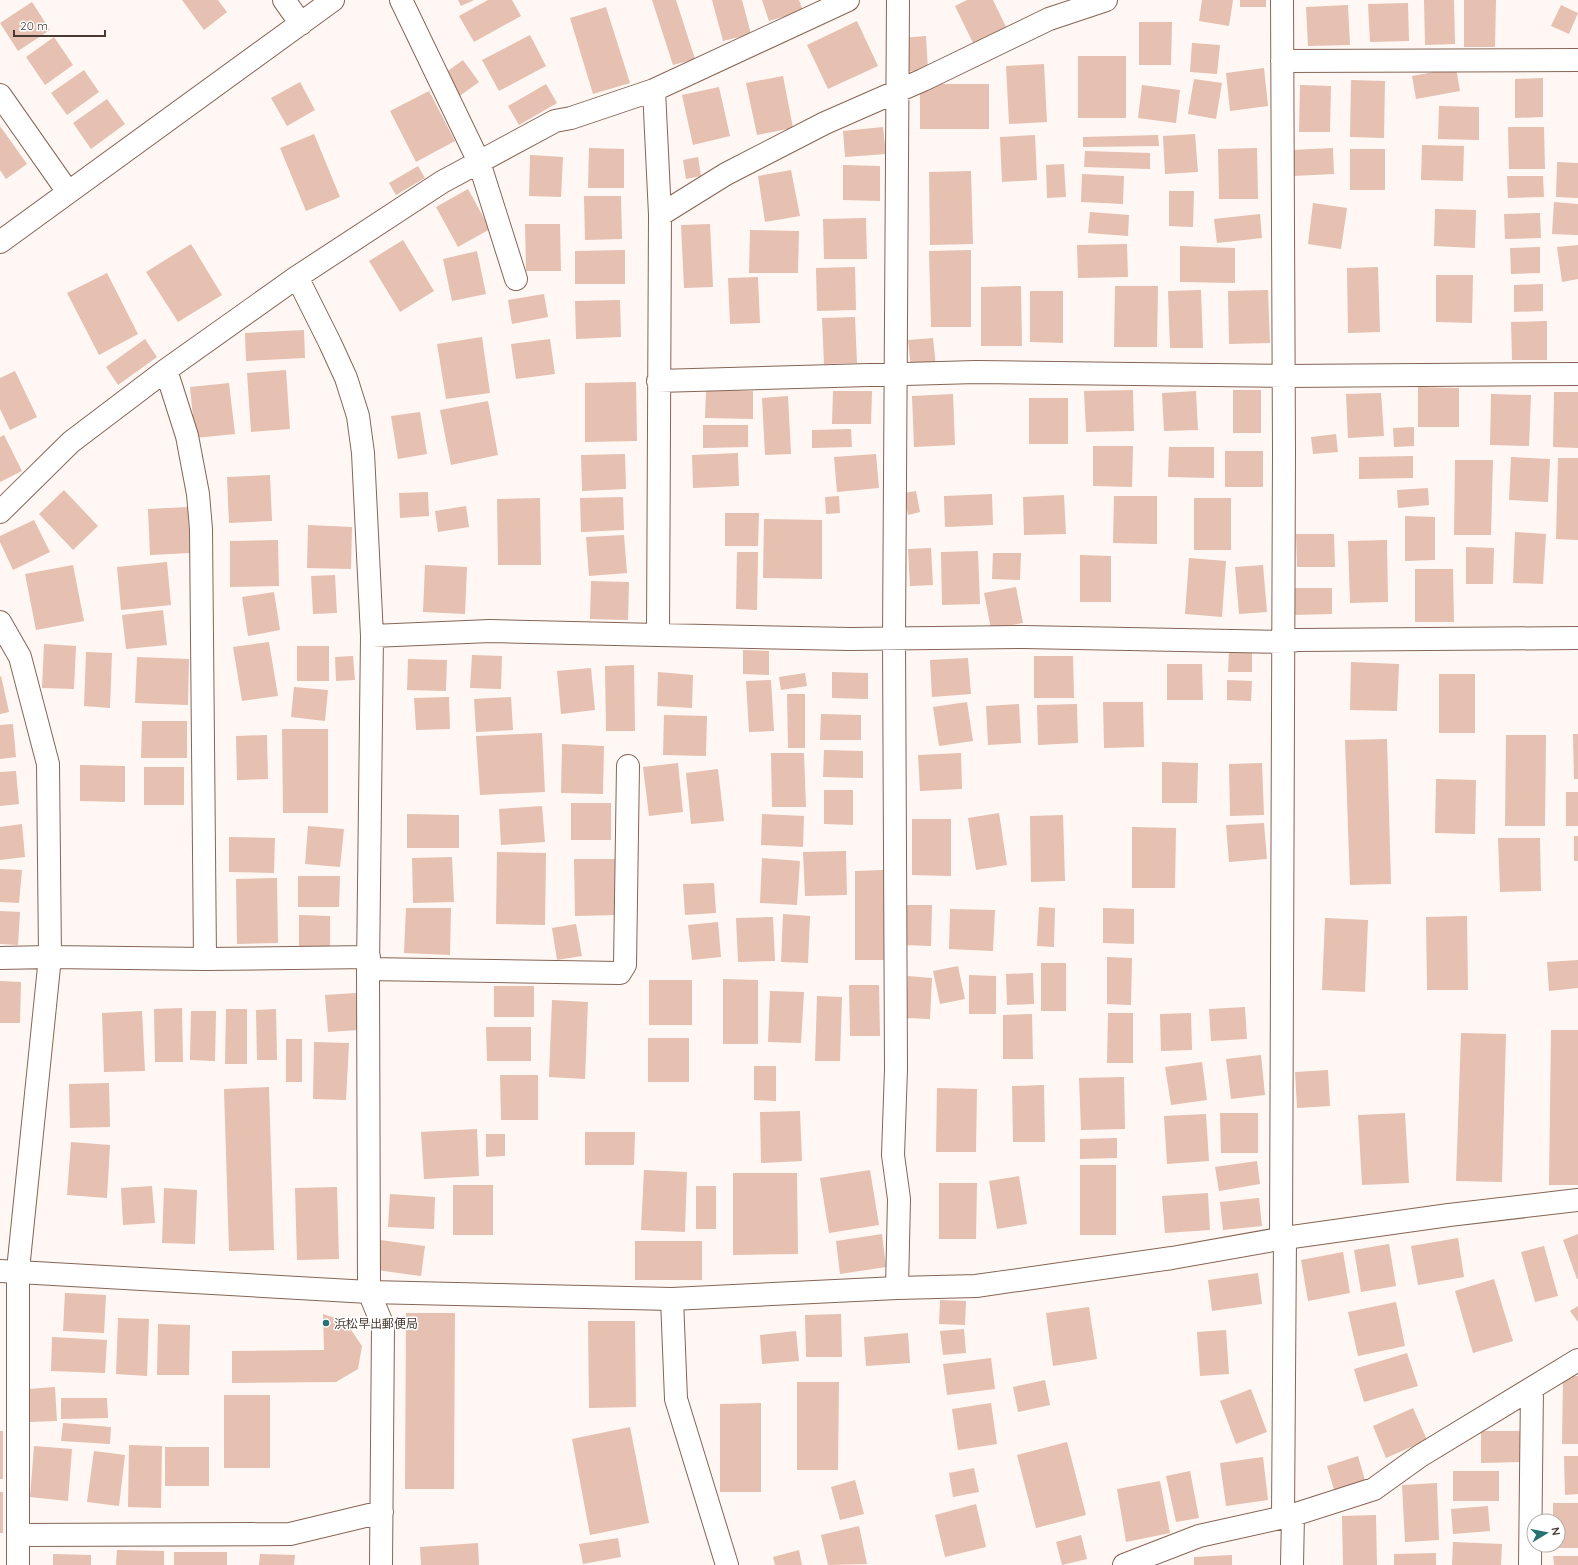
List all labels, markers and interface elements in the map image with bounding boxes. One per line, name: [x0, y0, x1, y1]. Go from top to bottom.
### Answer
scale bar: [14, 12, 105, 38]
text: 20 m: [20, 18, 48, 33]
place label: 浜松早出郵便局: [334, 1316, 418, 1331]
marker: 浜松早出郵便局: [321, 1318, 331, 1328]
north arrow: [1526, 1513, 1566, 1553]
text: N: [1548, 1526, 1563, 1536]

